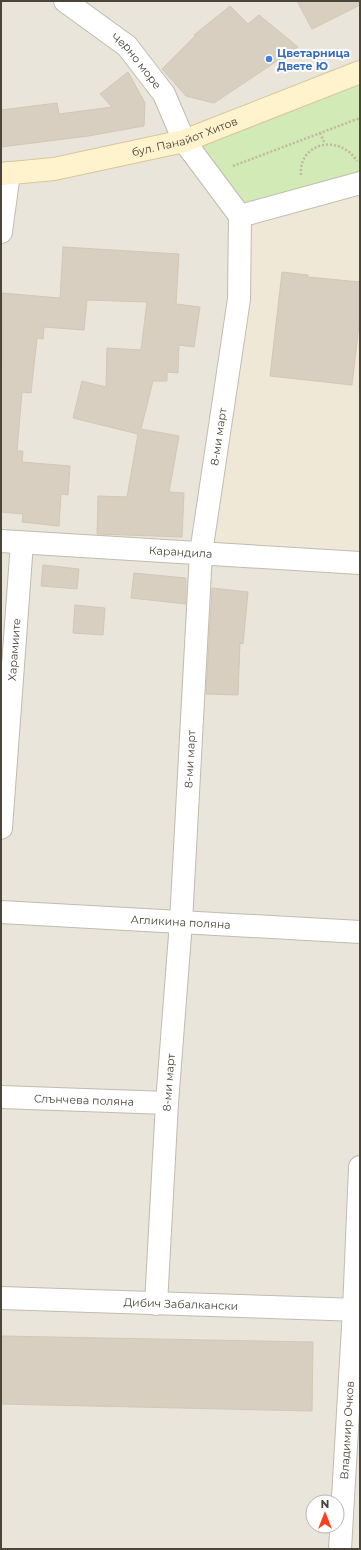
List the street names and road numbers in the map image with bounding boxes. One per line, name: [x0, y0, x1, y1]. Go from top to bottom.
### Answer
street label: Черно море: [109, 30, 165, 92]
street label: бул. Панайот Хитов: [130, 114, 240, 159]
street label: 8-ми март: [207, 406, 230, 466]
street label: Карандила: [149, 543, 213, 561]
street label: Харамиите: [5, 617, 23, 681]
street label: 8-ми март: [181, 729, 198, 788]
street label: Агликина поляна: [130, 912, 231, 932]
street label: 8-ми март: [160, 1052, 178, 1112]
street label: Слънчева поляна: [34, 1091, 134, 1109]
street label: Дибич Забалкански: [123, 1295, 239, 1313]
street label: Владимир Очков: [337, 1380, 357, 1480]

